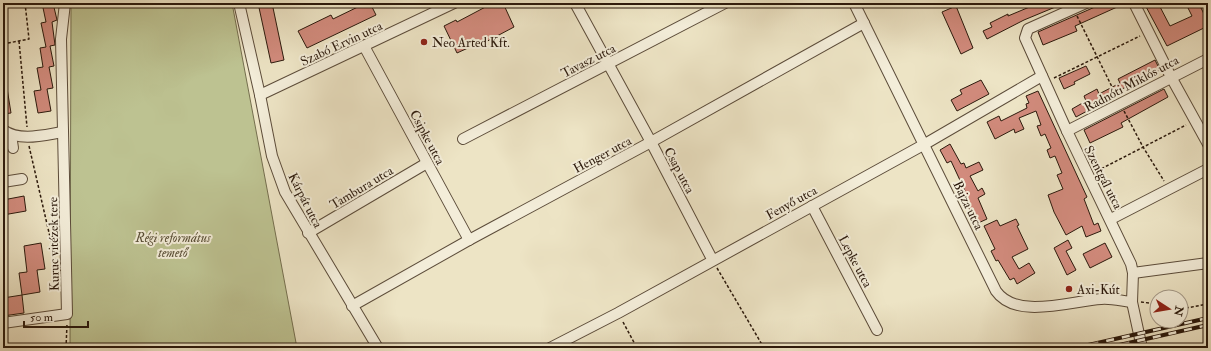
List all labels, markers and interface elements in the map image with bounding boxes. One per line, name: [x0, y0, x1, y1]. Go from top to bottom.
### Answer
street label: Szabó Ervin utca: [298, 18, 386, 70]
place label: Neo Arted Kft.: [432, 35, 510, 51]
marker: Neo Arted Kft.: [419, 37, 429, 47]
street label: Tavasz utca: [558, 40, 619, 81]
street label: Radnóti Miklós utca: [1081, 52, 1182, 116]
street label: Csipke utca: [405, 107, 448, 169]
street label: Henger utca: [571, 133, 635, 177]
street label: Szentgál utca: [1080, 143, 1126, 212]
street label: Csap utca: [659, 145, 698, 197]
street label: Tambura utca: [327, 162, 397, 213]
street label: Kárpát utca: [284, 170, 326, 232]
street label: Bajza utca: [949, 178, 987, 233]
street label: Fenyő utca: [763, 182, 821, 224]
street label: Kuruc vitézek tere: [45, 196, 63, 291]
park label: Régi református temető: [134, 230, 211, 261]
street label: Lepke utca: [834, 233, 876, 291]
place label: Axi-Kút: [1076, 282, 1120, 298]
marker: Axi-Kút: [1064, 284, 1074, 294]
north arrow: [1149, 289, 1189, 329]
scale bar: [24, 303, 88, 329]
text: N: [1171, 304, 1186, 318]
text: 50 m: [30, 310, 54, 325]

